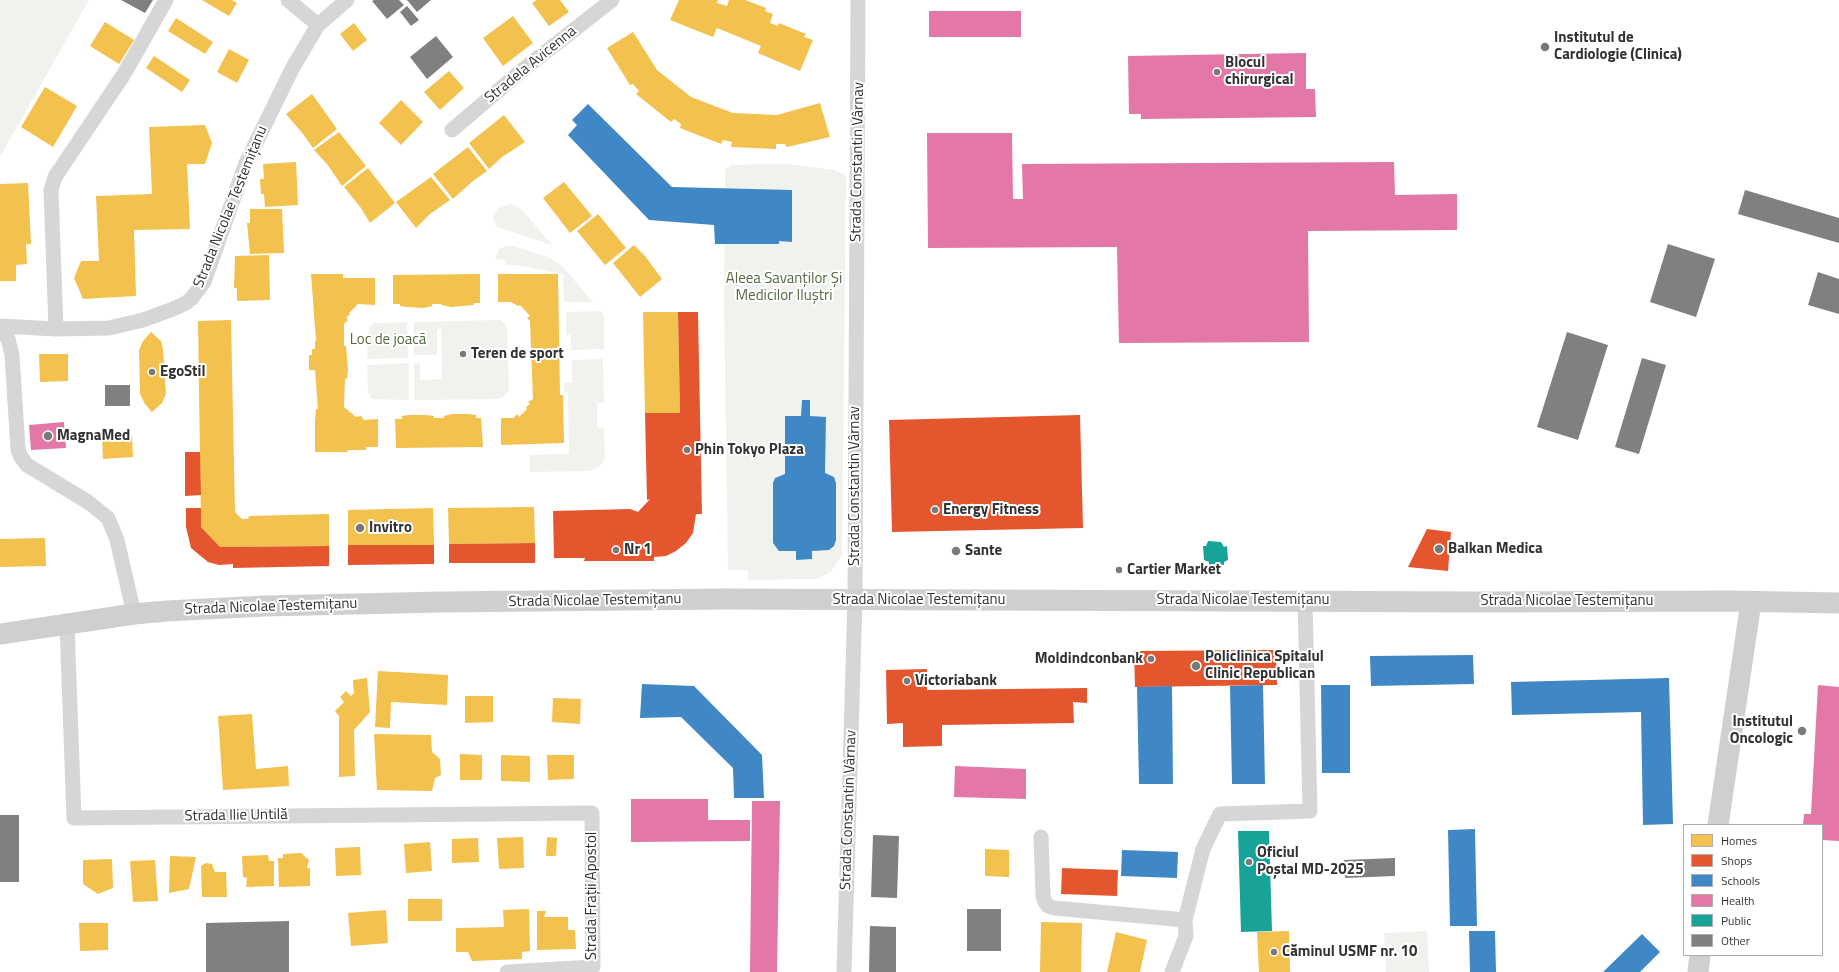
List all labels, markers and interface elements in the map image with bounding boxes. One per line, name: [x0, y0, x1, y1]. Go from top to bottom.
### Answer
street label: Stradela Avicenna: [482, 23, 580, 107]
place label: Institutul de Cardiologie (Clinica): [1554, 29, 1682, 64]
marker: Institutul de Cardiologie (Clinica): [1539, 41, 1551, 53]
place label: Blocul chirurgical: [1225, 54, 1294, 89]
marker: Blocul chirurgical: [1212, 67, 1222, 77]
street label: Strada Constantin Vârnav: [848, 82, 868, 242]
street label: Strada Nicolae Testemițanu: [190, 123, 272, 291]
park label: Aleea Savanților Și Medicilor Iluștri: [726, 270, 842, 305]
park label: Loc de joacă: [350, 331, 426, 349]
place label: Teren de sport: [471, 345, 564, 363]
marker: Teren de sport: [458, 349, 468, 359]
place label: EgoStil: [160, 363, 205, 381]
marker: EgoStil: [147, 367, 157, 377]
street label: Strada Constantin Vârnav: [846, 406, 864, 566]
place label: MagnaMed: [57, 427, 130, 445]
marker: MagnaMed: [42, 430, 54, 442]
place label: Phin Tokyo Plaza: [695, 441, 804, 459]
marker: Phin Tokyo Plaza: [682, 445, 692, 455]
place label: Energy Fitness: [943, 501, 1039, 519]
marker: Energy Fitness: [930, 505, 940, 515]
place label: Invitro: [369, 519, 412, 537]
marker: Invitro: [354, 522, 366, 534]
place label: Balkan Medica: [1448, 540, 1543, 558]
place label: Nr 1: [624, 541, 652, 559]
place label: Sante: [965, 542, 1002, 560]
marker: Balkan Medica: [1433, 543, 1445, 555]
marker: Nr 1: [611, 545, 621, 555]
marker: Sante: [950, 545, 962, 557]
place label: Cartier Market: [1127, 561, 1221, 579]
marker: Cartier Market: [1114, 565, 1124, 575]
street label: Strada Nicolae Testemițanu: [508, 590, 682, 612]
street label: Strada Nicolae Testemițanu: [833, 591, 1005, 609]
street label: Strada Nicolae Testemițanu: [1157, 591, 1329, 609]
street label: Strada Nicolae Testemițanu: [1481, 592, 1653, 610]
street label: Strada Nicolae Testemițanu: [184, 595, 358, 619]
place label: Policlinica Spitalul Clinic Republican: [1205, 648, 1324, 683]
place label: Moldindconbank: [1035, 650, 1143, 668]
marker: Moldindconbank: [1146, 654, 1156, 664]
marker: Policlinica Spitalul Clinic Republican: [1190, 660, 1202, 672]
place label: Victoriabank: [915, 672, 997, 690]
marker: Victoriabank: [902, 676, 912, 686]
place label: Institutul Oncologic: [1730, 713, 1793, 748]
marker: Institutul Oncologic: [1796, 725, 1808, 737]
street label: Strada Constantin Vârnav: [837, 730, 861, 890]
street label: Strada Ilie Untilă: [184, 806, 288, 826]
legend: [1683, 824, 1823, 956]
text: Homes: [1721, 831, 1757, 850]
street label: Strada Frații Apostol: [583, 832, 601, 960]
place label: Oficiul Poștal MD-2025: [1257, 844, 1364, 879]
text: Shops: [1721, 851, 1752, 870]
marker: Oficiul Poștal MD-2025: [1244, 857, 1254, 867]
text: Schools: [1721, 871, 1760, 890]
text: Health: [1721, 891, 1755, 910]
text: Public: [1721, 911, 1751, 930]
text: Other: [1721, 931, 1750, 950]
place label: Căminul USMF nr. 10: [1282, 943, 1417, 961]
marker: Căminul USMF nr. 10: [1269, 947, 1279, 957]

